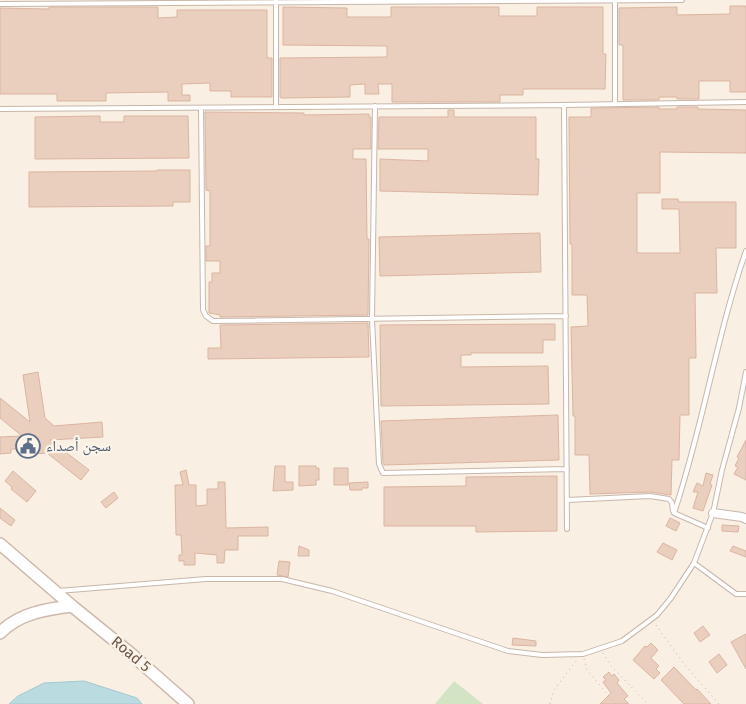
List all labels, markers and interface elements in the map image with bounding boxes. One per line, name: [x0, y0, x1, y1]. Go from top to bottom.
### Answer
public building icon: سجن أصداء: [15, 433, 41, 459]
place label: سجن أصداء: [46, 437, 111, 456]
street label: Road 5: [108, 632, 154, 676]

